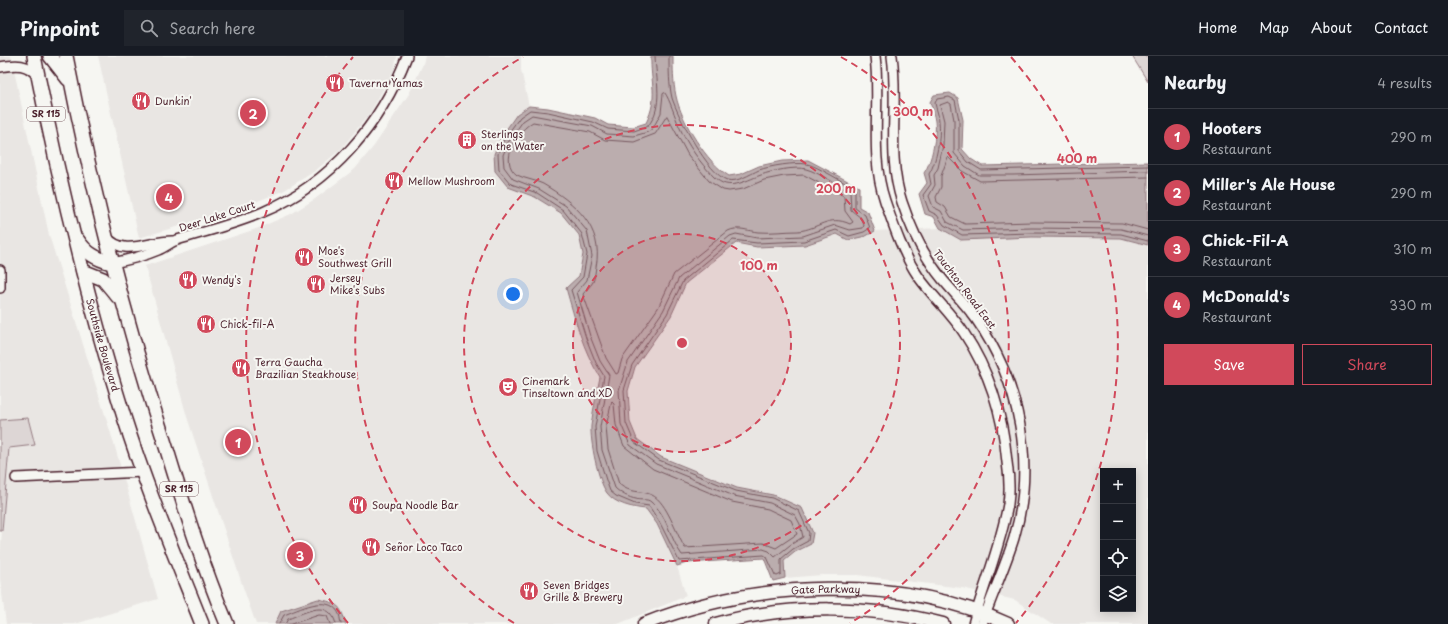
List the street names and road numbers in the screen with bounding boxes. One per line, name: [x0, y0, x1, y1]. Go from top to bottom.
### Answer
road number: SR 115: [27, 107, 65, 121]
street label: Deer Lake Court: [177, 196, 257, 235]
street label: Touchton Road East: [930, 246, 1000, 332]
street label: Southside Boulevard: [83, 297, 124, 393]
road number: SR 115: [160, 482, 198, 496]
street label: Gate Parkway: [790, 581, 861, 597]

